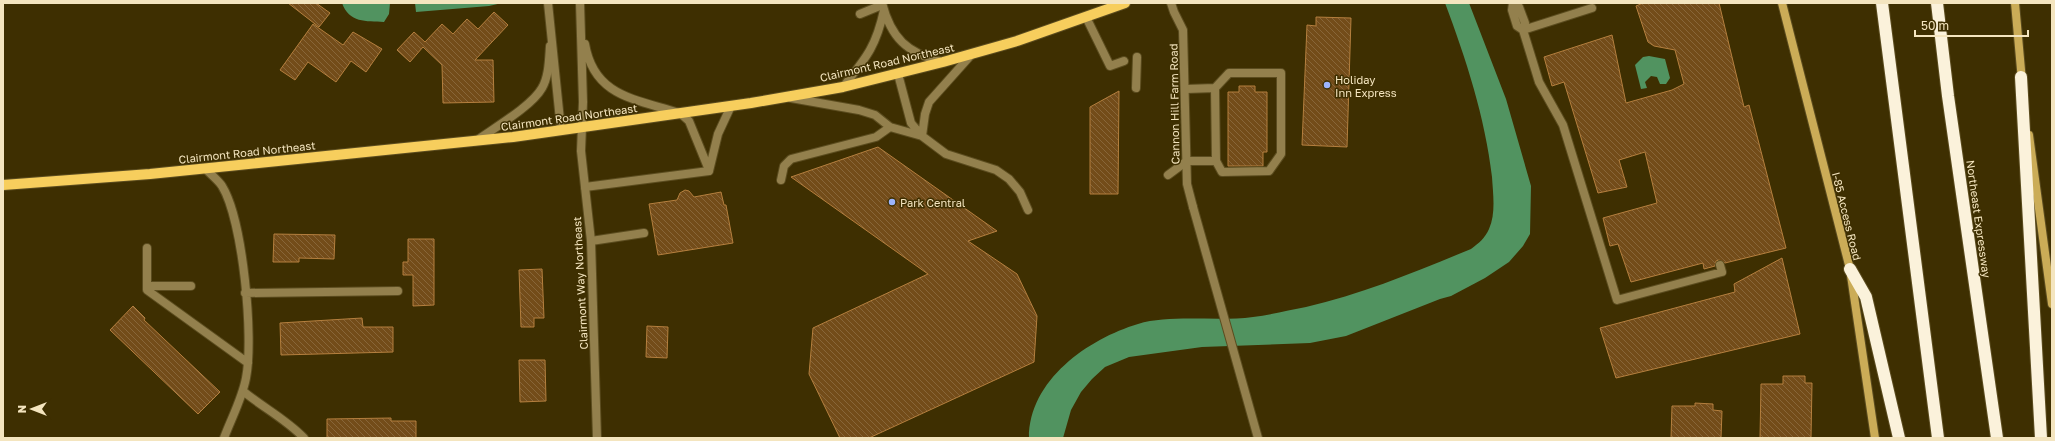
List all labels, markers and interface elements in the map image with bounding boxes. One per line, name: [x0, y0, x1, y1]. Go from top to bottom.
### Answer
scale bar: [1915, 12, 2028, 38]
text: 50 m: [1921, 18, 1949, 33]
street label: Clairmont Road Northeast: [818, 40, 956, 84]
street label: Cannon Hill Farm Road: [1166, 44, 1182, 164]
place label: Holiday Inn Express: [1335, 73, 1397, 99]
marker: Holiday Inn Express: [1322, 80, 1332, 90]
street label: Clairmont Road Northeast: [500, 101, 638, 133]
street label: Clairmont Road Northeast: [178, 138, 316, 166]
street label: Northeast Expressway: [1964, 159, 1994, 279]
street label: I-85 Access Road: [1830, 171, 1864, 261]
place label: Park Central: [900, 196, 966, 209]
marker: Park Central: [887, 197, 897, 207]
street label: Clairmont Way Northeast: [570, 216, 590, 350]
north arrow: [12, 389, 52, 429]
text: N: [15, 405, 28, 413]

